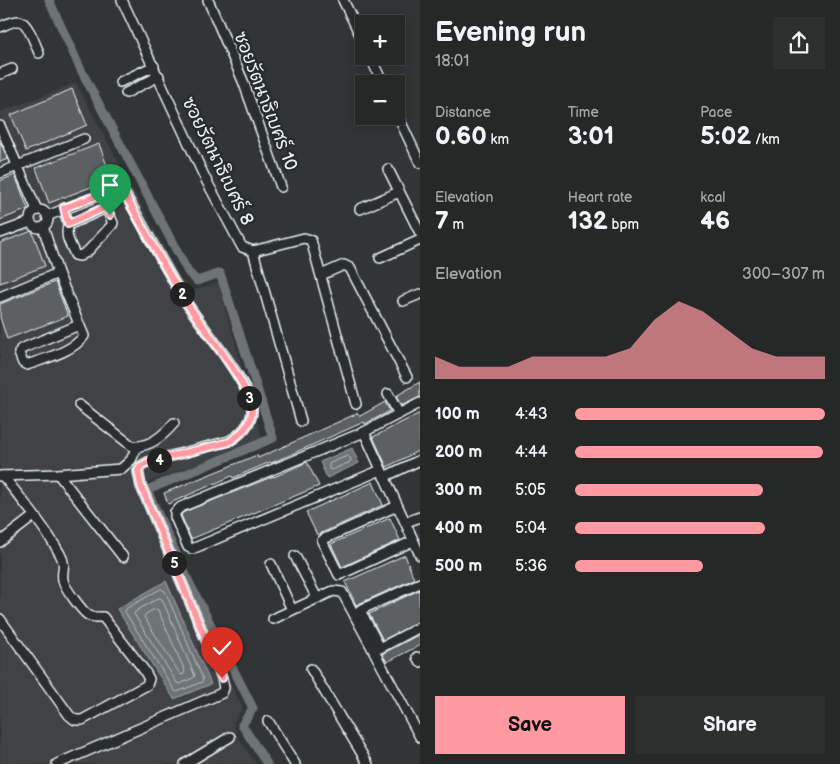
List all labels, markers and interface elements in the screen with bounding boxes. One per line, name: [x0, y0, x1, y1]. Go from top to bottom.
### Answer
map controls: [355, 15, 405, 125]
button: +: [355, 15, 405, 65]
text: Evening run: [435, 16, 586, 49]
button: share: [773, 17, 825, 69]
street label: ซอยรัตนาธิเบศร์ 10: [229, 28, 304, 174]
text: 18:01: [435, 52, 469, 71]
button: −: [355, 75, 405, 125]
street label: ซอยรัตนาธิเบศร์ 8: [177, 92, 260, 229]
text: Distance: [435, 104, 491, 121]
text: Time: [568, 104, 599, 121]
text: Pace: [700, 104, 732, 121]
text: 0.60: [435, 121, 487, 152]
text: 3:01: [568, 121, 614, 152]
text: 5:02: [700, 121, 751, 152]
text: km: [487, 131, 509, 148]
text: /km: [751, 131, 780, 148]
pin: [89, 164, 131, 215]
icon: arrive: [96, 171, 124, 199]
text: Elevation: [435, 189, 493, 206]
text: Heart rate: [568, 189, 632, 206]
text: kcal: [700, 189, 725, 206]
text: 7: [435, 206, 449, 237]
text: 132: [568, 206, 608, 237]
text: 46: [700, 206, 730, 237]
text: m: [449, 216, 464, 233]
text: bpm: [608, 216, 639, 233]
text: Elevation: [435, 265, 502, 284]
text: 300–307 m: [742, 265, 825, 284]
pin: 2: [170, 282, 194, 306]
text: 2: [178, 286, 187, 303]
pin: 3: [236, 386, 262, 410]
text: 3: [245, 390, 254, 407]
text: 100 m: [435, 405, 480, 424]
text: 4:43: [515, 405, 548, 424]
text: 200 m: [435, 443, 482, 462]
text: 4:44: [515, 443, 548, 462]
pin: 4: [146, 448, 172, 472]
text: 4: [155, 452, 164, 469]
text: 300 m: [435, 481, 482, 500]
text: 5:05: [515, 481, 546, 500]
text: 400 m: [435, 519, 482, 538]
text: 5:04: [515, 519, 547, 538]
pin: 5: [162, 550, 186, 576]
text: 5: [170, 555, 179, 572]
text: 500 m: [435, 557, 482, 576]
text: 5:36: [515, 557, 547, 576]
pin: [201, 627, 243, 678]
icon: check: [208, 634, 236, 662]
button: Save: [435, 696, 625, 754]
button: Share: [635, 696, 825, 754]

